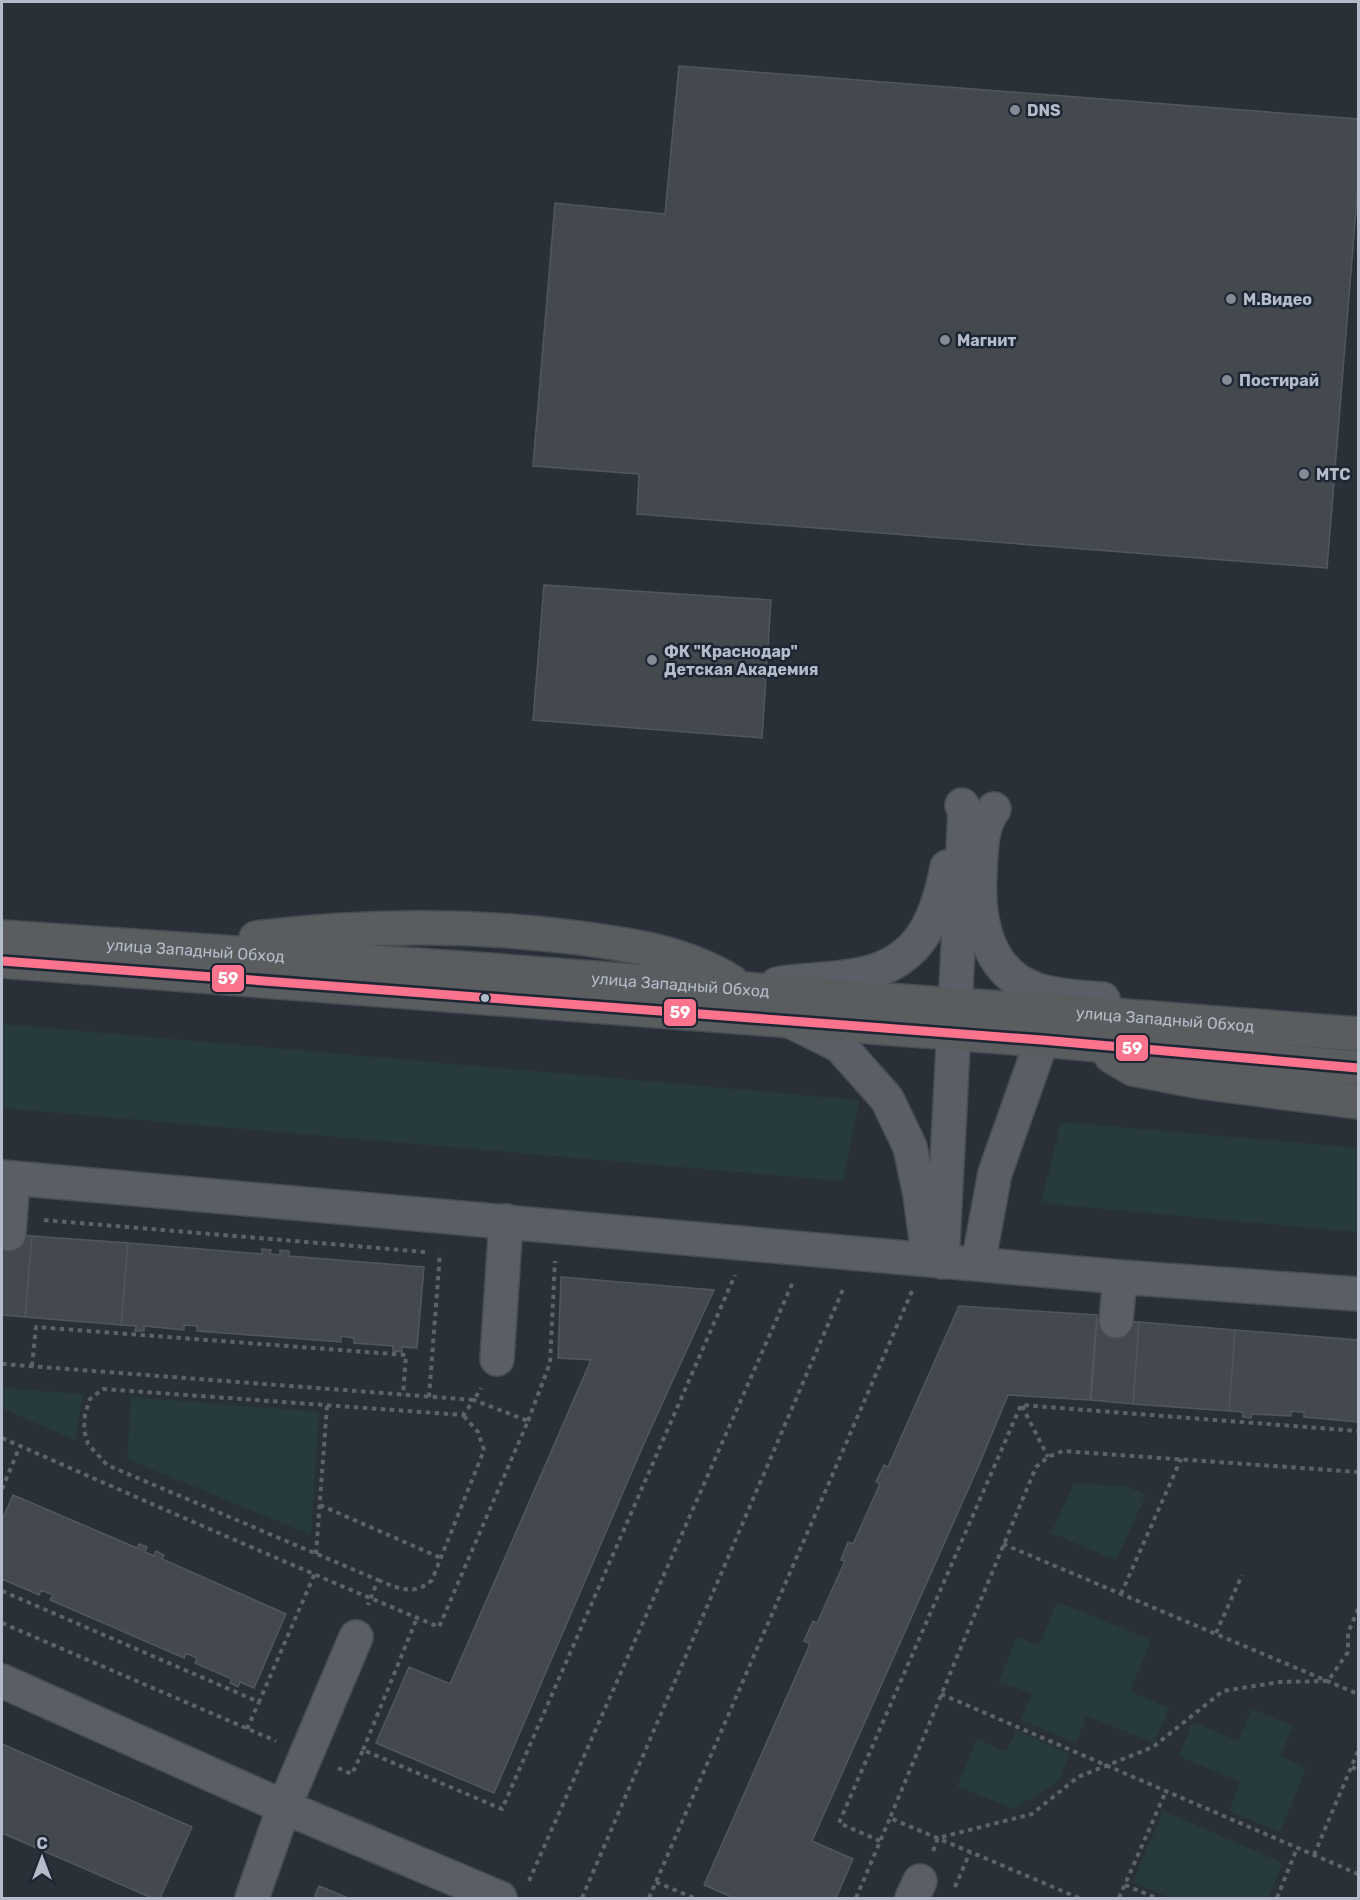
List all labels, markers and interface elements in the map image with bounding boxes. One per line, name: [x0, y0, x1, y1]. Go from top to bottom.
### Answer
place label: DNS: [1027, 101, 1061, 120]
marker: DNS: [1008, 103, 1022, 117]
place label: М.Видео: [1243, 290, 1312, 309]
marker: М.Видео: [1224, 292, 1238, 306]
place label: Магнит: [957, 331, 1016, 350]
marker: Магнит: [938, 333, 952, 347]
place label: Постирай: [1239, 371, 1319, 390]
marker: Постирай: [1220, 373, 1234, 387]
place label: МТС: [1316, 465, 1351, 484]
marker: МТС: [1297, 467, 1311, 481]
place label: ФК "Краснодар" Детская Академия: [664, 642, 818, 679]
marker: ФК "Краснодар" Детская Академия: [645, 653, 659, 667]
street label: улица Западный Обход: [106, 935, 286, 966]
line badge: 59: [211, 964, 245, 993]
street label: улица Западный Обход: [590, 968, 771, 1001]
text: 59: [218, 969, 238, 988]
unlabelled marker: [479, 992, 491, 1004]
line badge: 59: [663, 998, 697, 1027]
text: 59: [670, 1003, 690, 1022]
street label: улица Западный Обход: [1075, 1003, 1255, 1035]
line badge: 59: [1115, 1034, 1149, 1062]
text: 59: [1122, 1039, 1142, 1058]
north arrow: [12, 1828, 72, 1888]
text: С: [36, 1834, 48, 1853]

